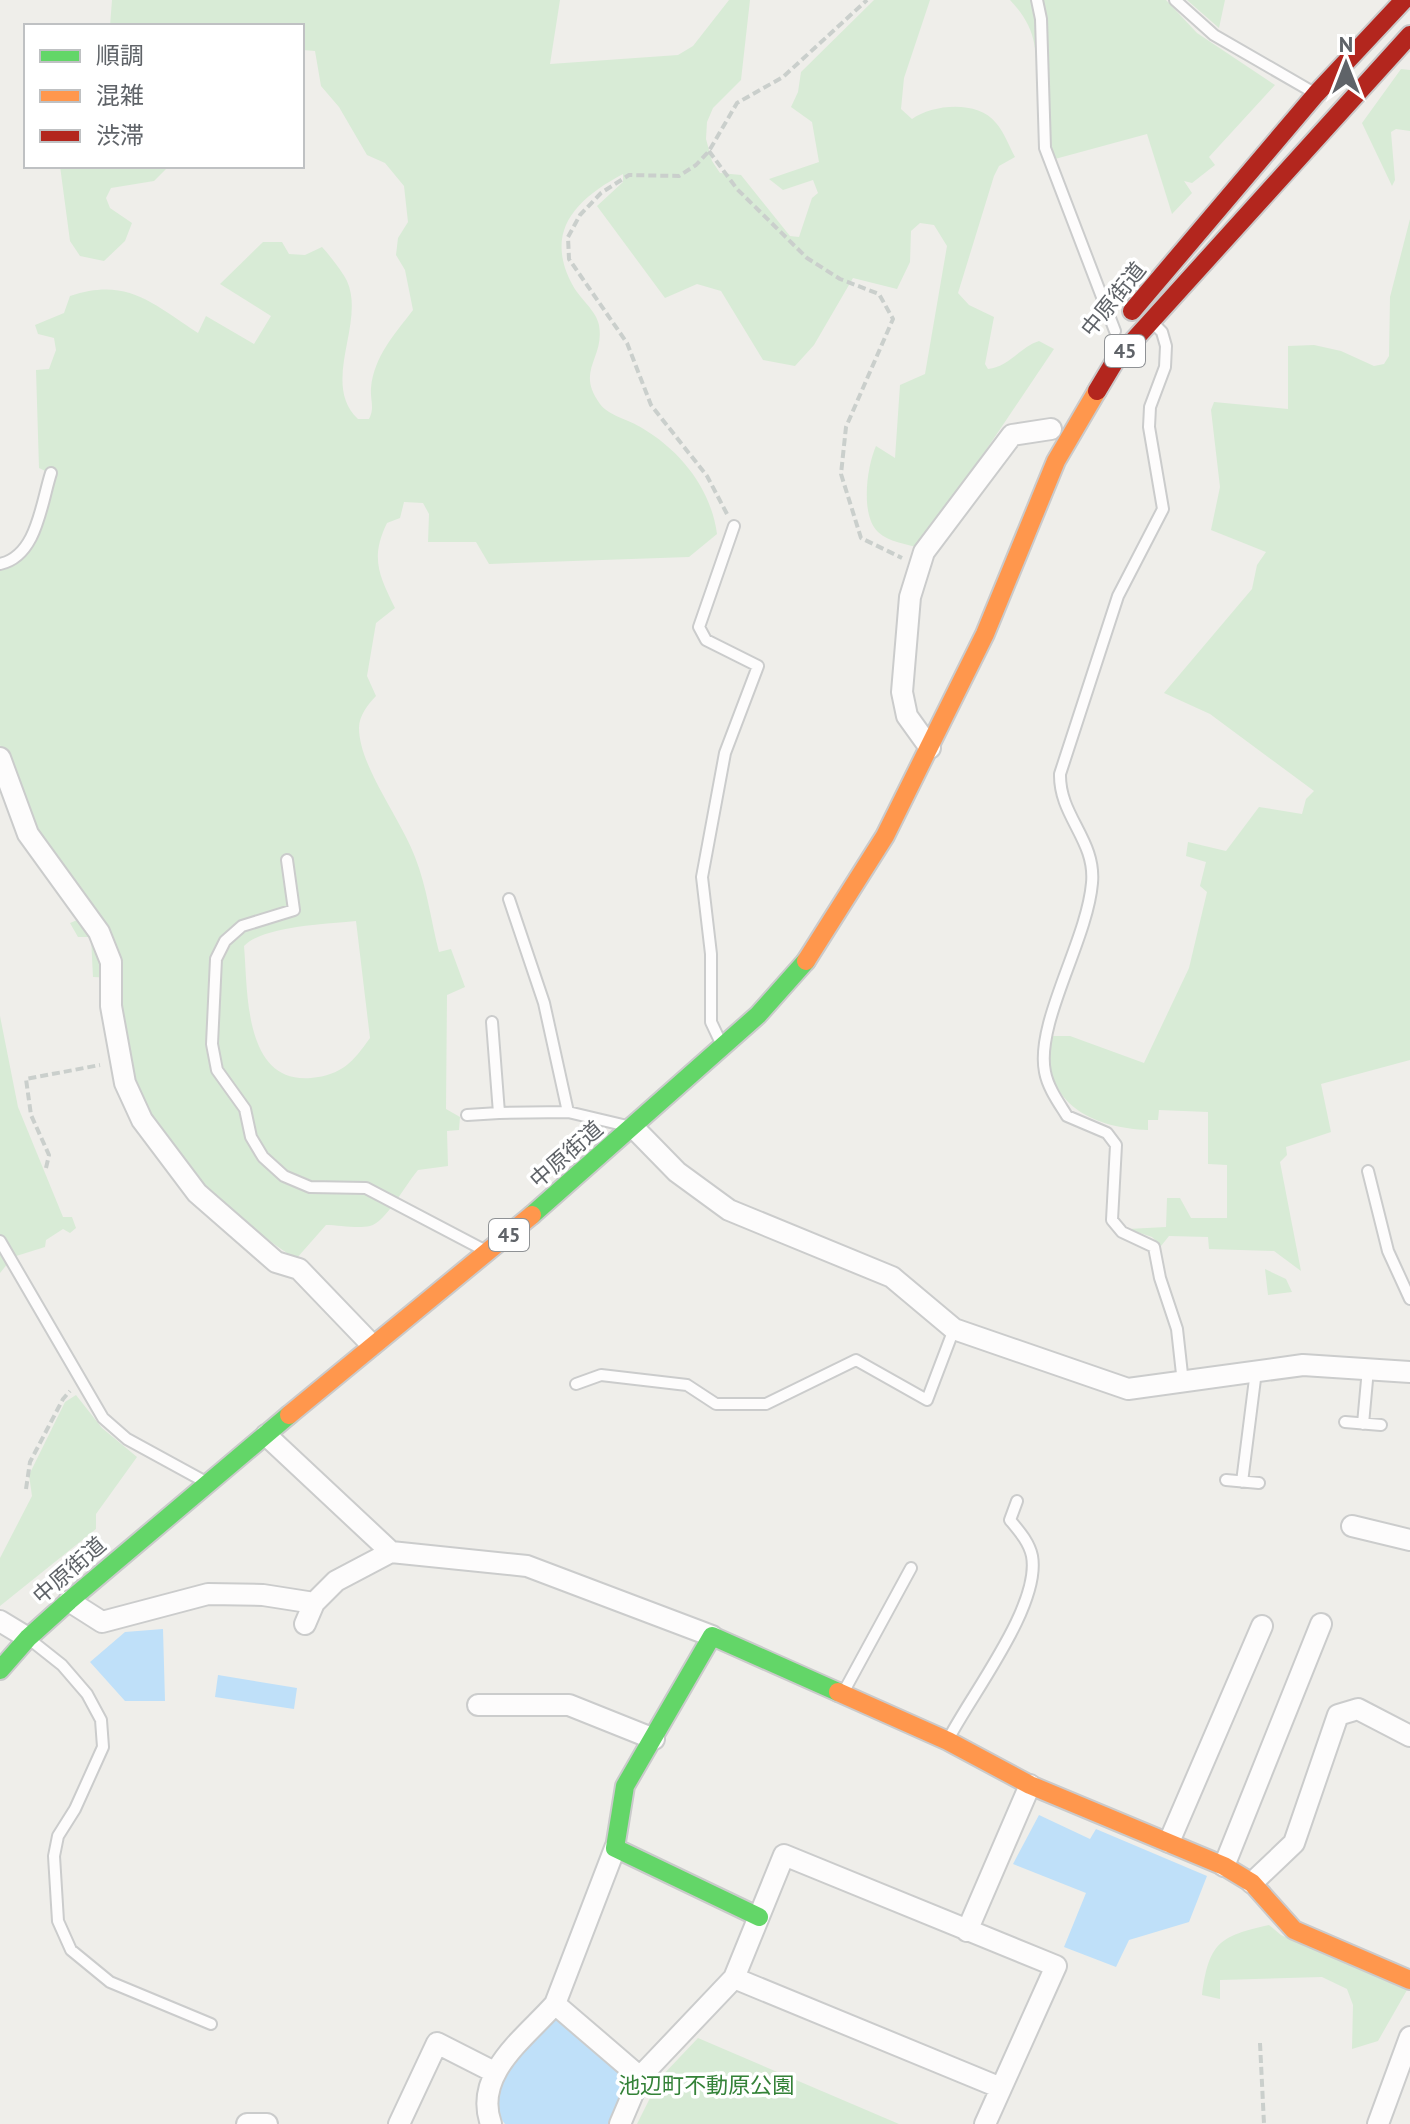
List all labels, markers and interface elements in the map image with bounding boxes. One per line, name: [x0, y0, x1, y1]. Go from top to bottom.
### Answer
legend: [24, 24, 304, 168]
north arrow: [1306, 24, 1386, 104]
text: N: [1339, 30, 1353, 58]
text: 順調: [96, 40, 144, 71]
text: 混雑: [96, 80, 144, 111]
text: 渋滞: [96, 120, 144, 151]
street label: 中原街道: [1074, 256, 1152, 342]
road number: 45: [1105, 335, 1145, 367]
street label: 中原街道: [524, 1115, 608, 1193]
road number: 45: [489, 1219, 529, 1251]
street label: 中原街道: [27, 1531, 111, 1609]
park label: 池辺町不動原公園: [618, 2071, 794, 2099]

